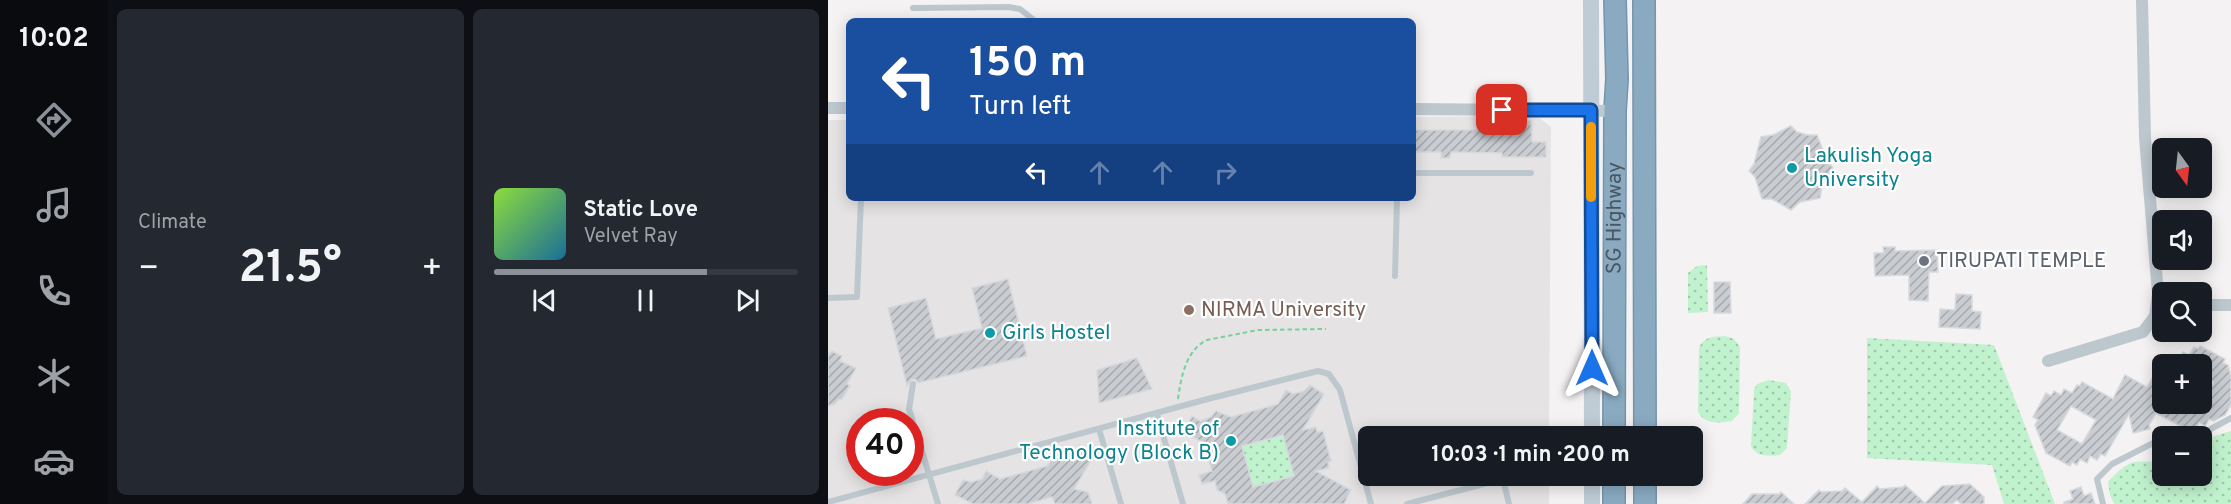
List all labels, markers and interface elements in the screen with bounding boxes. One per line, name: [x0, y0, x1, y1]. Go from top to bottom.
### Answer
text: 10:02: [19, 22, 89, 56]
text: 150 m: [969, 38, 1086, 91]
icon: left: [870, 42, 948, 120]
pin: [1476, 84, 1527, 135]
text: Turn left: [969, 90, 1071, 124]
icon: arrive: [1485, 93, 1518, 126]
icon: directions: [33, 99, 75, 141]
north arrow: [2152, 138, 2212, 198]
map controls: [2152, 138, 2212, 486]
place label: Lakulish Yoga University: [1804, 143, 1933, 194]
icon: left: [1020, 156, 1053, 189]
icon: ahead: [1083, 156, 1116, 189]
icon: ahead: [1146, 156, 1179, 189]
icon: right: [1209, 156, 1242, 189]
marker: Lakulish Yoga University: [1785, 161, 1799, 175]
street label: SG Highway: [1601, 162, 1628, 274]
icon: music: [33, 184, 75, 226]
text: Static Love: [584, 197, 698, 224]
text: Climate: [138, 210, 207, 236]
button: sound: [2152, 210, 2212, 270]
text: Velvet Ray: [584, 224, 678, 250]
text: 21.5°: [239, 241, 342, 298]
place label: TIRUPATI TEMPLE: [1936, 248, 2106, 275]
text: −: [138, 249, 159, 291]
text: +: [421, 249, 442, 291]
marker: TIRUPATI TEMPLE: [1917, 254, 1931, 268]
icon: phone: [33, 270, 75, 312]
button: search: [2152, 282, 2212, 342]
icon: previous: [528, 284, 561, 317]
icon: pause: [629, 284, 662, 317]
icon: next: [731, 284, 764, 317]
place label: NIRMA University: [1201, 297, 1366, 324]
marker: NIRMA University: [1182, 303, 1196, 317]
place label: Girls Hostel: [1002, 320, 1111, 347]
marker: Girls Hostel: [983, 326, 997, 340]
position arrow: [1560, 336, 1624, 400]
button: +: [2152, 354, 2212, 414]
icon: climate: [33, 355, 75, 397]
speed limit sign: 40: [846, 408, 924, 486]
place label: Institute of Technology (Block B): [1019, 416, 1219, 467]
button: −: [2152, 426, 2212, 486]
marker: Institute of Technology (Block B): [1224, 434, 1238, 448]
icon: car: [33, 440, 75, 482]
text: 10:03 · 1 min · 200 m: [1431, 442, 1630, 469]

